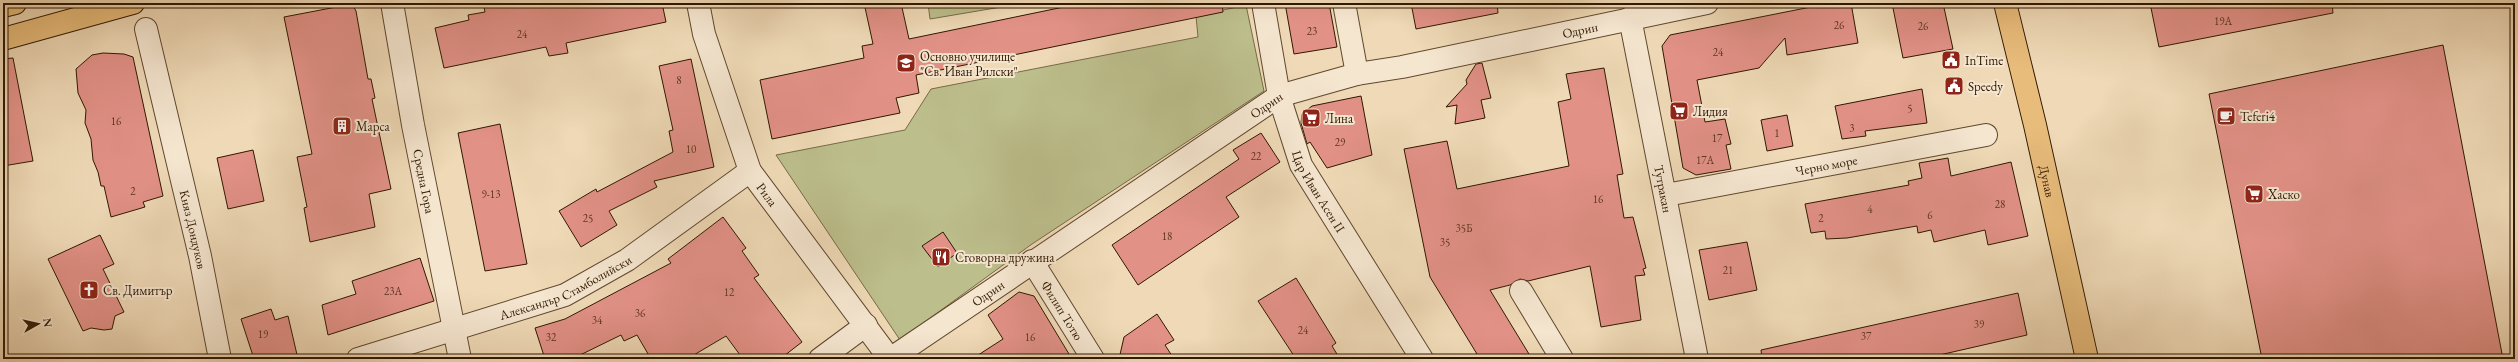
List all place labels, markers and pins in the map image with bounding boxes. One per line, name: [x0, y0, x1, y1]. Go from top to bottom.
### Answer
place label: Основно училище "Св. Иван Рилски": [920, 48, 1018, 80]
public building icon: InTime: [1940, 49, 1962, 71]
school or university icon: Основно училище "Св. Иван Рилски": [895, 52, 917, 74]
place label: InTime: [1965, 52, 2003, 69]
public building icon: Speedy: [1943, 75, 1965, 97]
place label: Speedy: [1968, 78, 2003, 95]
supermarket icon: Лидия: [1668, 100, 1690, 122]
place label: Лидия: [1693, 103, 1728, 120]
cafe icon: Teferi4: [2215, 105, 2237, 127]
supermarket icon: Лина: [1300, 107, 1322, 129]
place label: Teferi4: [2240, 108, 2276, 125]
place label: Лина: [1325, 110, 1354, 127]
building icon: Марса: [331, 115, 353, 137]
place label: Марса: [356, 118, 390, 135]
supermarket icon: Хаско: [2243, 183, 2265, 205]
place label: Хаско: [2267, 186, 2300, 203]
restaurant icon: Сговорна дружина: [930, 246, 952, 268]
place label: Сговорна дружина: [955, 249, 1055, 266]
church icon: Св. Димитър: [78, 279, 100, 301]
place label: Св. Димитър: [103, 282, 173, 299]

